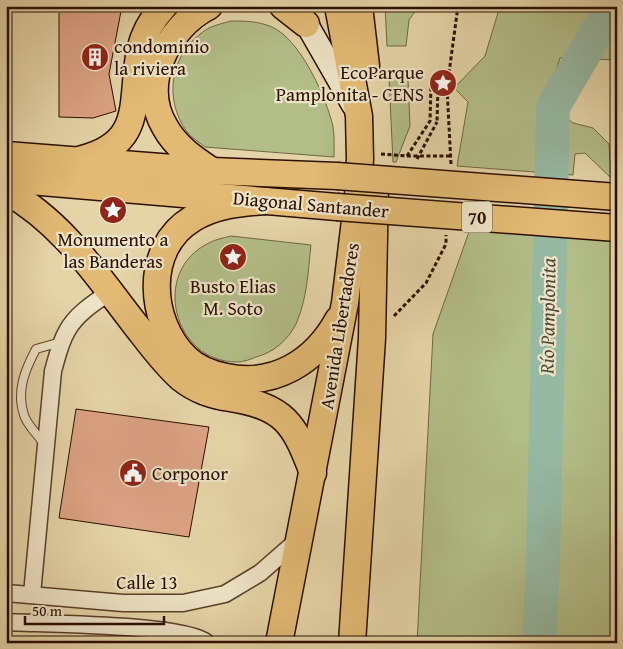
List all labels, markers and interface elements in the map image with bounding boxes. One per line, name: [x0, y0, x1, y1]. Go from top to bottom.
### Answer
place label: condominio la riviera: [114, 32, 209, 82]
building icon: condominio la riviera: [80, 42, 110, 72]
place label: EcoParque Pamplonita - CENS: [276, 58, 424, 108]
place icon: EcoParque Pamplonita - CENS: [428, 68, 458, 98]
street label: Diagonal Santander: [232, 183, 390, 225]
place icon: Monumento a las Banderas: [98, 195, 128, 225]
road number: 70: [462, 202, 492, 232]
place label: Monumento a las Banderas: [58, 225, 168, 275]
street label: Avenida Libertadores: [312, 241, 366, 411]
place icon: Busto Elias M. Soto: [218, 242, 248, 272]
water label: Río Pamplonita: [531, 257, 563, 375]
place label: Busto Elias M. Soto: [190, 272, 276, 322]
public building icon: Corponor: [118, 458, 148, 488]
place label: Corponor: [152, 459, 228, 487]
street label: Calle 13: [116, 568, 178, 596]
scale bar: [25, 594, 164, 626]
text: 50 m: [32, 600, 63, 621]

